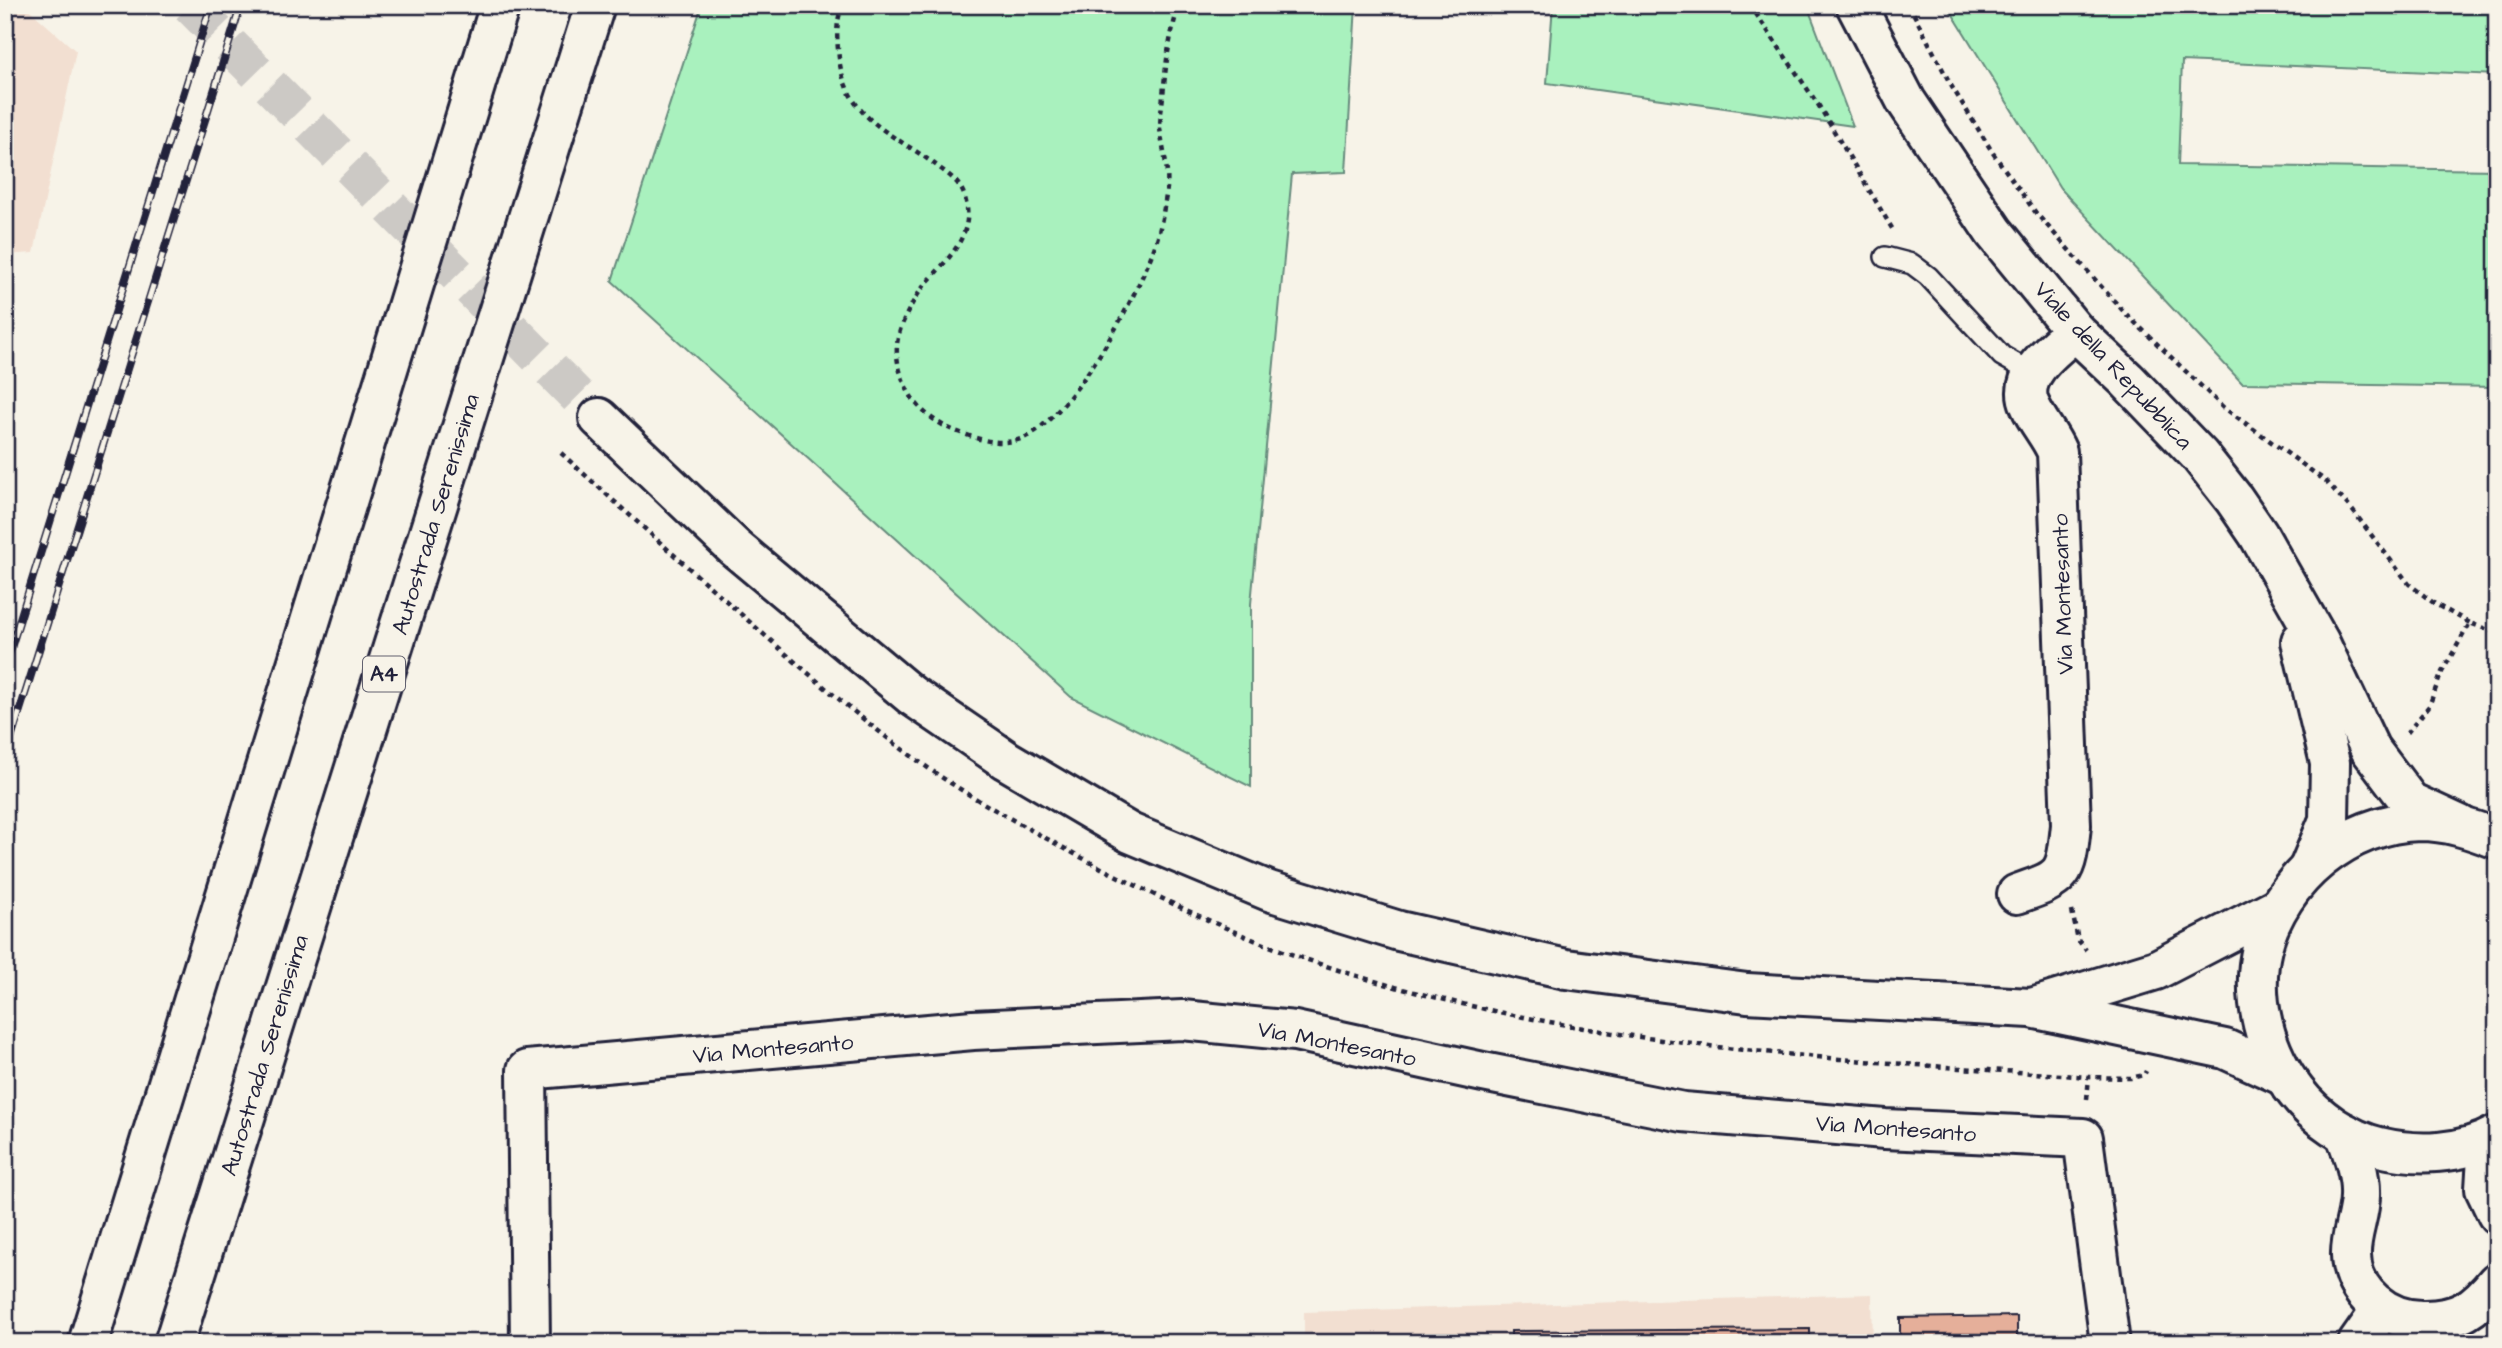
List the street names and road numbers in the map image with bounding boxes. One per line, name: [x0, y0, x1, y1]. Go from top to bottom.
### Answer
street label: Viale della Repubblica: [2027, 274, 2200, 457]
street label: Autostrada Serenissima: [384, 390, 488, 639]
street label: Via Montesanto: [2044, 513, 2082, 675]
road number: A4: [363, 656, 405, 692]
street label: Autostrada Serenissima: [213, 931, 317, 1180]
street label: Via Montesanto: [1255, 1013, 1419, 1075]
street label: Via Montesanto: [691, 1026, 855, 1072]
street label: Via Montesanto: [1815, 1107, 1977, 1151]

